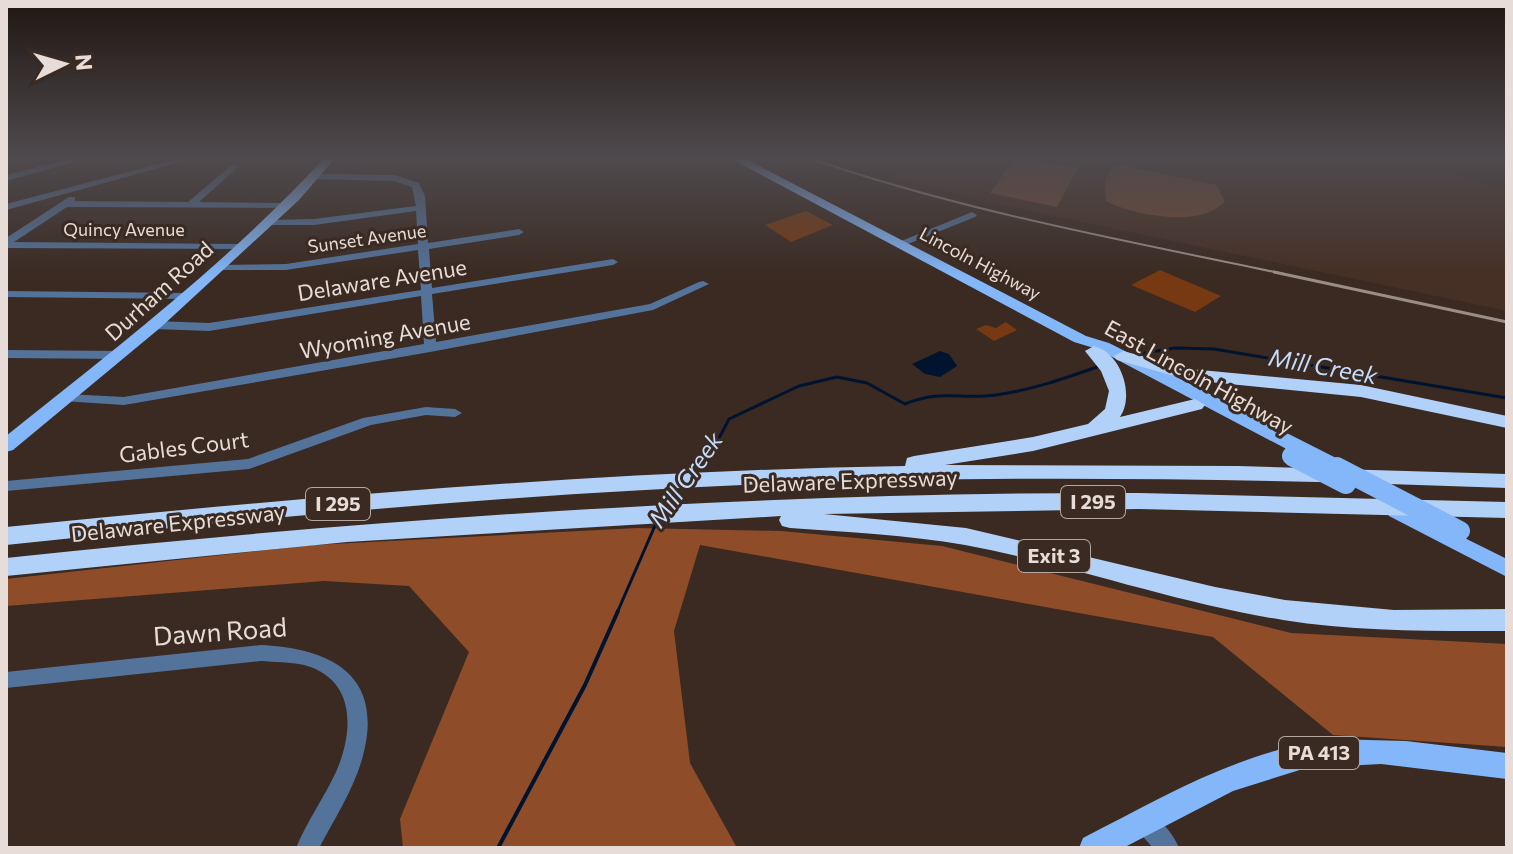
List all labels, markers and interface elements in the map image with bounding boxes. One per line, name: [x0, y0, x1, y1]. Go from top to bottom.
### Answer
north arrow: [24, 24, 104, 104]
text: N: [70, 53, 99, 72]
street label: Quincy Avenue: [63, 218, 185, 240]
street label: Sunset Avenue: [306, 219, 427, 257]
street label: Lincoln Highway: [916, 222, 1045, 304]
street label: Durham Road: [99, 235, 218, 346]
street label: Delaware Avenue: [295, 253, 469, 306]
street label: Wyoming Avenue: [297, 307, 472, 364]
street label: East Lincoln Highway: [1100, 313, 1298, 440]
water label: Mill Creek: [1267, 342, 1381, 390]
street label: Gables Court: [118, 425, 250, 468]
water label: Mill Creek: [641, 425, 729, 532]
street label: Delaware Expressway: [742, 463, 958, 498]
road number: I 295: [1061, 486, 1125, 518]
road number: I 295: [306, 488, 370, 520]
street label: Delaware Expressway: [69, 498, 286, 547]
road number: Exit 3: [1018, 540, 1090, 572]
street label: Dawn Road: [152, 610, 288, 651]
road number: PA 413: [1279, 737, 1359, 769]

